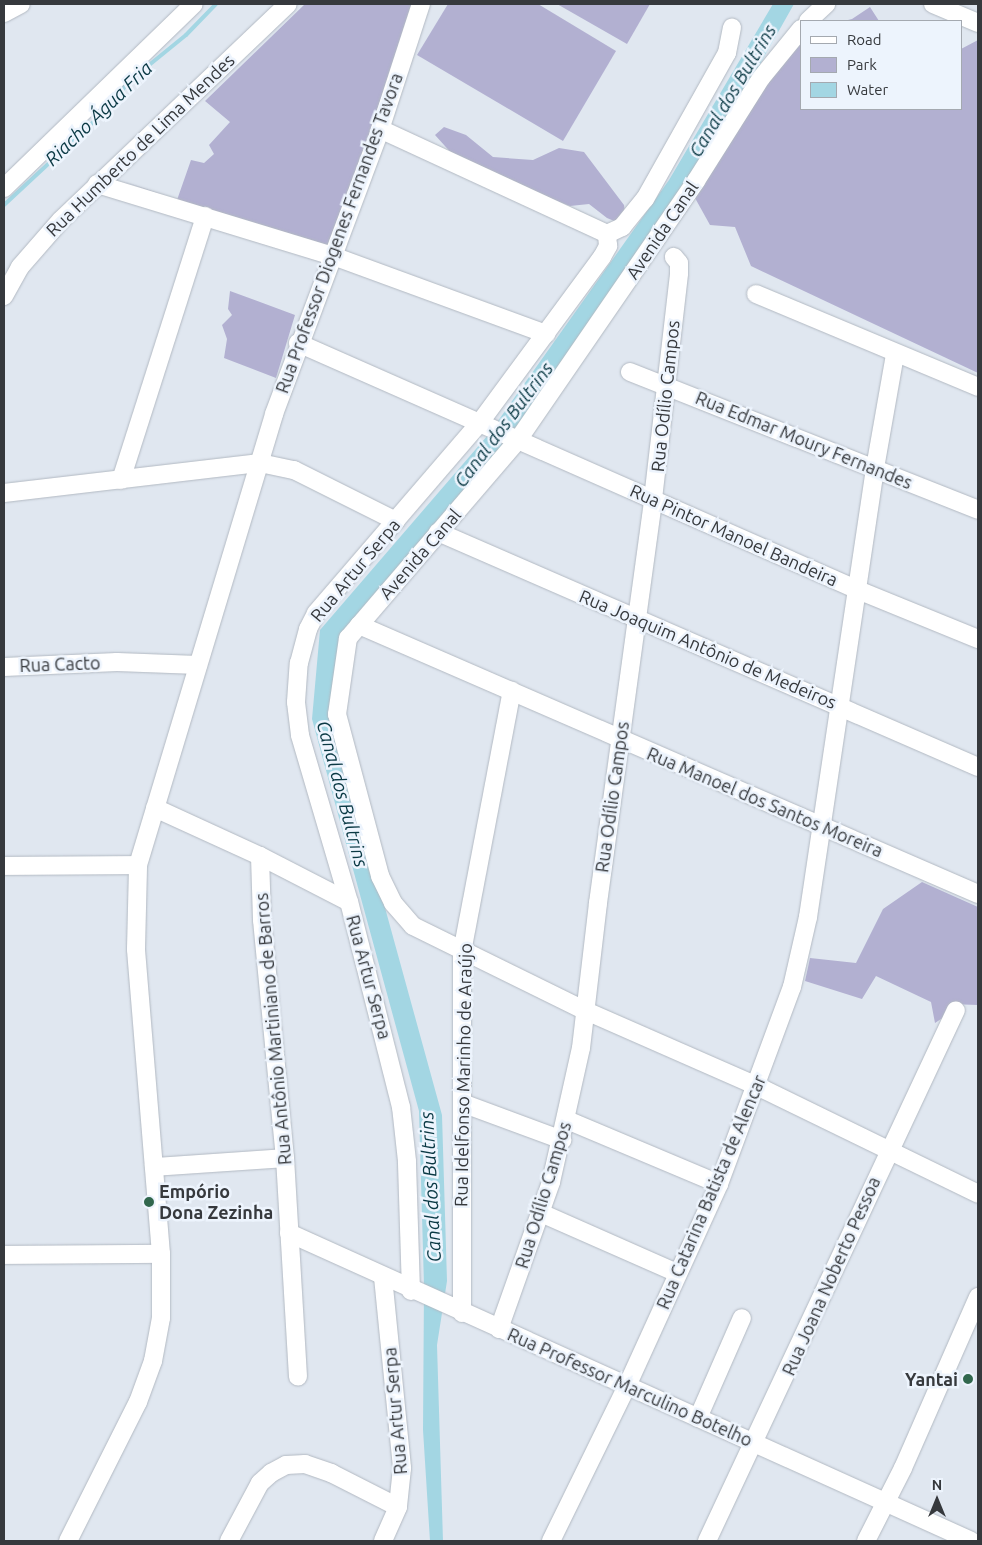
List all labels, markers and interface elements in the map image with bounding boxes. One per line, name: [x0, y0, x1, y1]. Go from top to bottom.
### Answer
water label: Canal dos Bultrins: [684, 20, 782, 162]
legend: [800, 20, 962, 110]
text: Road: [847, 31, 882, 48]
street label: Rua Humberto de Lima Mendes: [41, 49, 239, 241]
text: Park: [847, 56, 877, 73]
water label: Riacho Água Fria: [41, 57, 157, 171]
street label: Rua Professor Diogenes Fernandes Tavora: [271, 70, 407, 396]
text: Water: [847, 81, 888, 98]
street label: Avenida Canal: [621, 177, 703, 283]
street label: Rua Odílio Campos: [646, 319, 684, 473]
water label: Canal dos Bultrins: [450, 358, 558, 492]
street label: Rua Edmar Moury Fernandes: [692, 387, 916, 493]
street label: Rua Pintor Manoel Bandeira: [627, 479, 841, 591]
street label: Avenida Canal: [375, 504, 465, 604]
street label: Rua Artur Serpa: [306, 514, 404, 626]
street label: Rua Joaquim Antônio de Medeiros: [576, 585, 840, 713]
street label: Rua Cacto: [19, 652, 101, 676]
water label: Canal dos Bultrins: [311, 718, 373, 870]
street label: Rua Odílio Campos: [591, 720, 633, 874]
street label: Rua Manoel dos Santos Moreira: [644, 742, 886, 862]
street label: Rua Antônio Martiniano de Barros: [250, 892, 296, 1166]
street label: Rua Artur Serpa: [342, 913, 396, 1041]
street label: Rua Idelfonso Marinho de Araújo: [450, 943, 476, 1207]
street label: Rua Catarina Batista de Alencar: [652, 1072, 770, 1312]
water label: Canal dos Bultrins: [416, 1111, 446, 1263]
street label: Rua Odílio Campos: [510, 1119, 576, 1271]
street label: Rua Joana Noberto Pessoa: [777, 1173, 885, 1379]
place label: Empório Dona Zezinha: [159, 1181, 273, 1224]
marker: Empório Dona Zezinha: [143, 1196, 155, 1208]
street label: Rua Professor Marculino Botelho: [504, 1323, 756, 1451]
street label: Rua Artur Serpa: [379, 1346, 411, 1476]
place label: Yantai: [905, 1368, 958, 1390]
marker: Yantai: [962, 1373, 974, 1385]
north arrow: [912, 1475, 962, 1525]
text: N: [932, 1477, 942, 1493]

